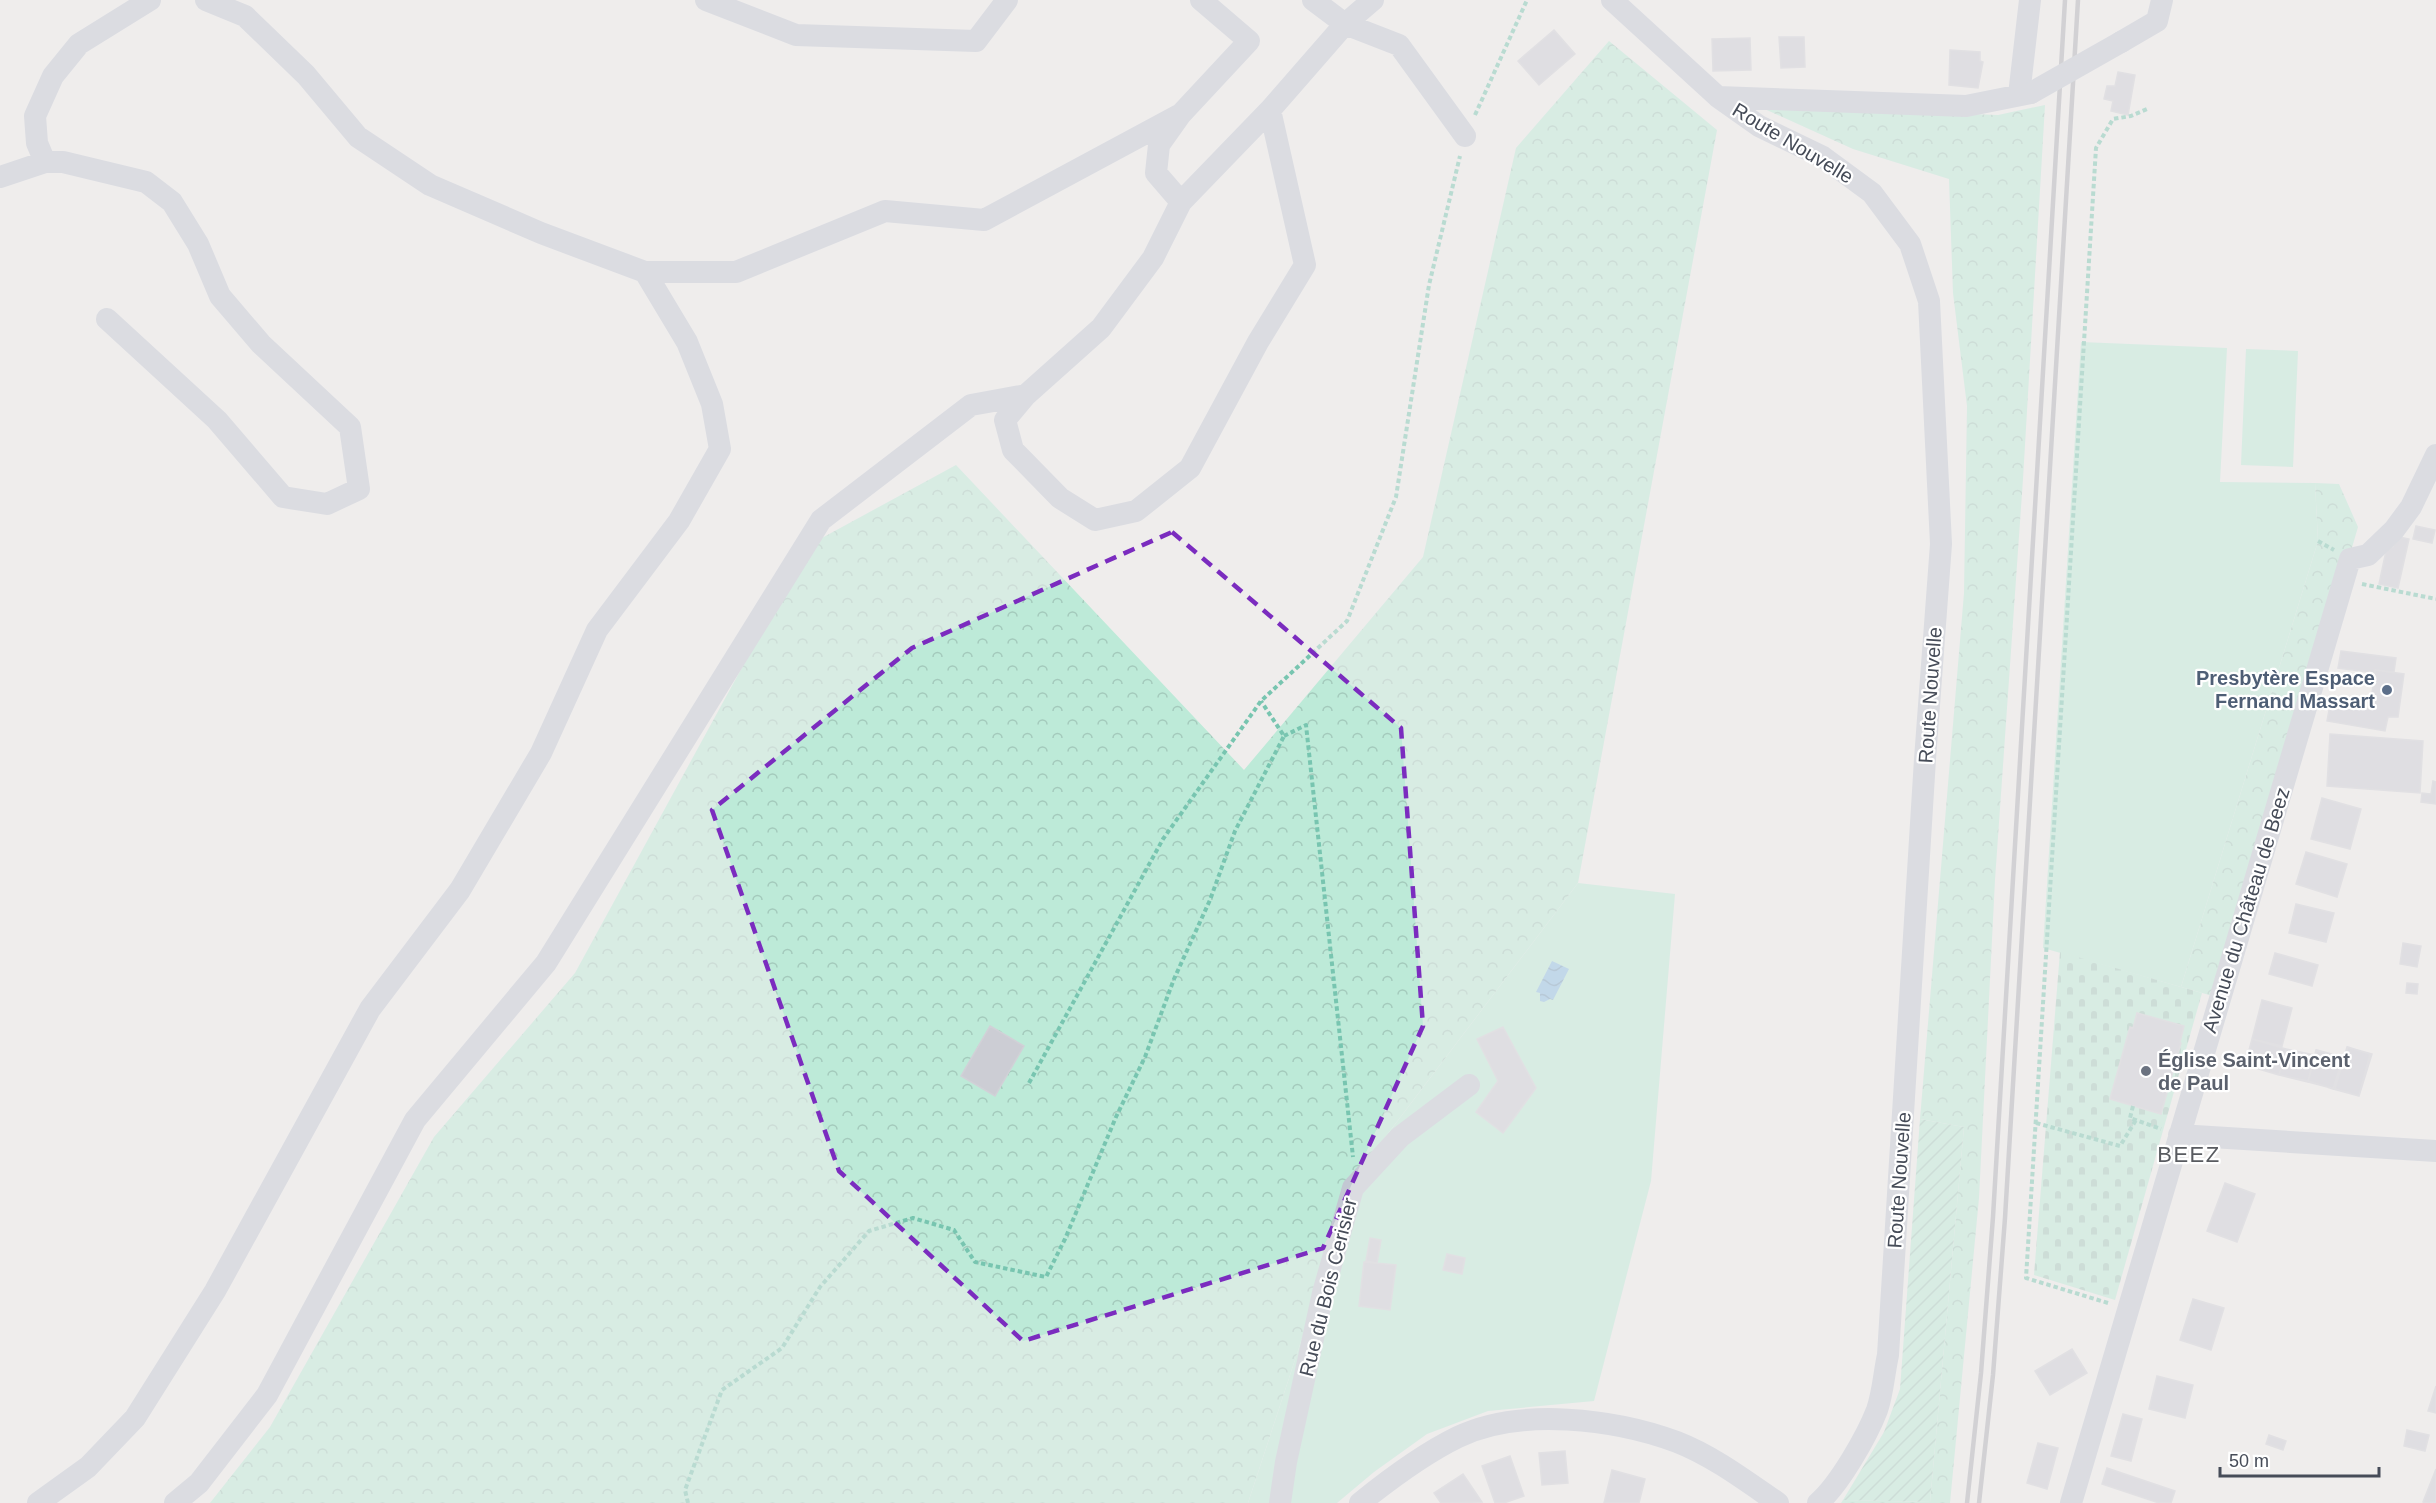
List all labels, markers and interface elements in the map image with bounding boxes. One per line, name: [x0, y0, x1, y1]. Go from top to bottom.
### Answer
street label: Route Nouvelle: [1729, 98, 1857, 188]
street label: Route Nouvelle: [1914, 626, 1946, 764]
place label: Presbytère Espace Fernand Massart: [2196, 667, 2375, 712]
marker: Presbytère Espace Fernand Massart: [2380, 683, 2394, 697]
street label: Avenue du Château de Beez: [2198, 785, 2294, 1035]
place label: Église Saint-Vincent de Paul: [2158, 1049, 2350, 1094]
marker: Église Saint-Vincent de Paul: [2139, 1064, 2153, 1078]
street label: Route Nouvelle: [1883, 1111, 1915, 1249]
district label: BEEZ: [2157, 1142, 2221, 1167]
street label: Rue du Bois Cerisier: [1295, 1195, 1361, 1379]
scale bar: [2220, 1440, 2379, 1478]
text: 50 m: [2229, 1451, 2269, 1471]

